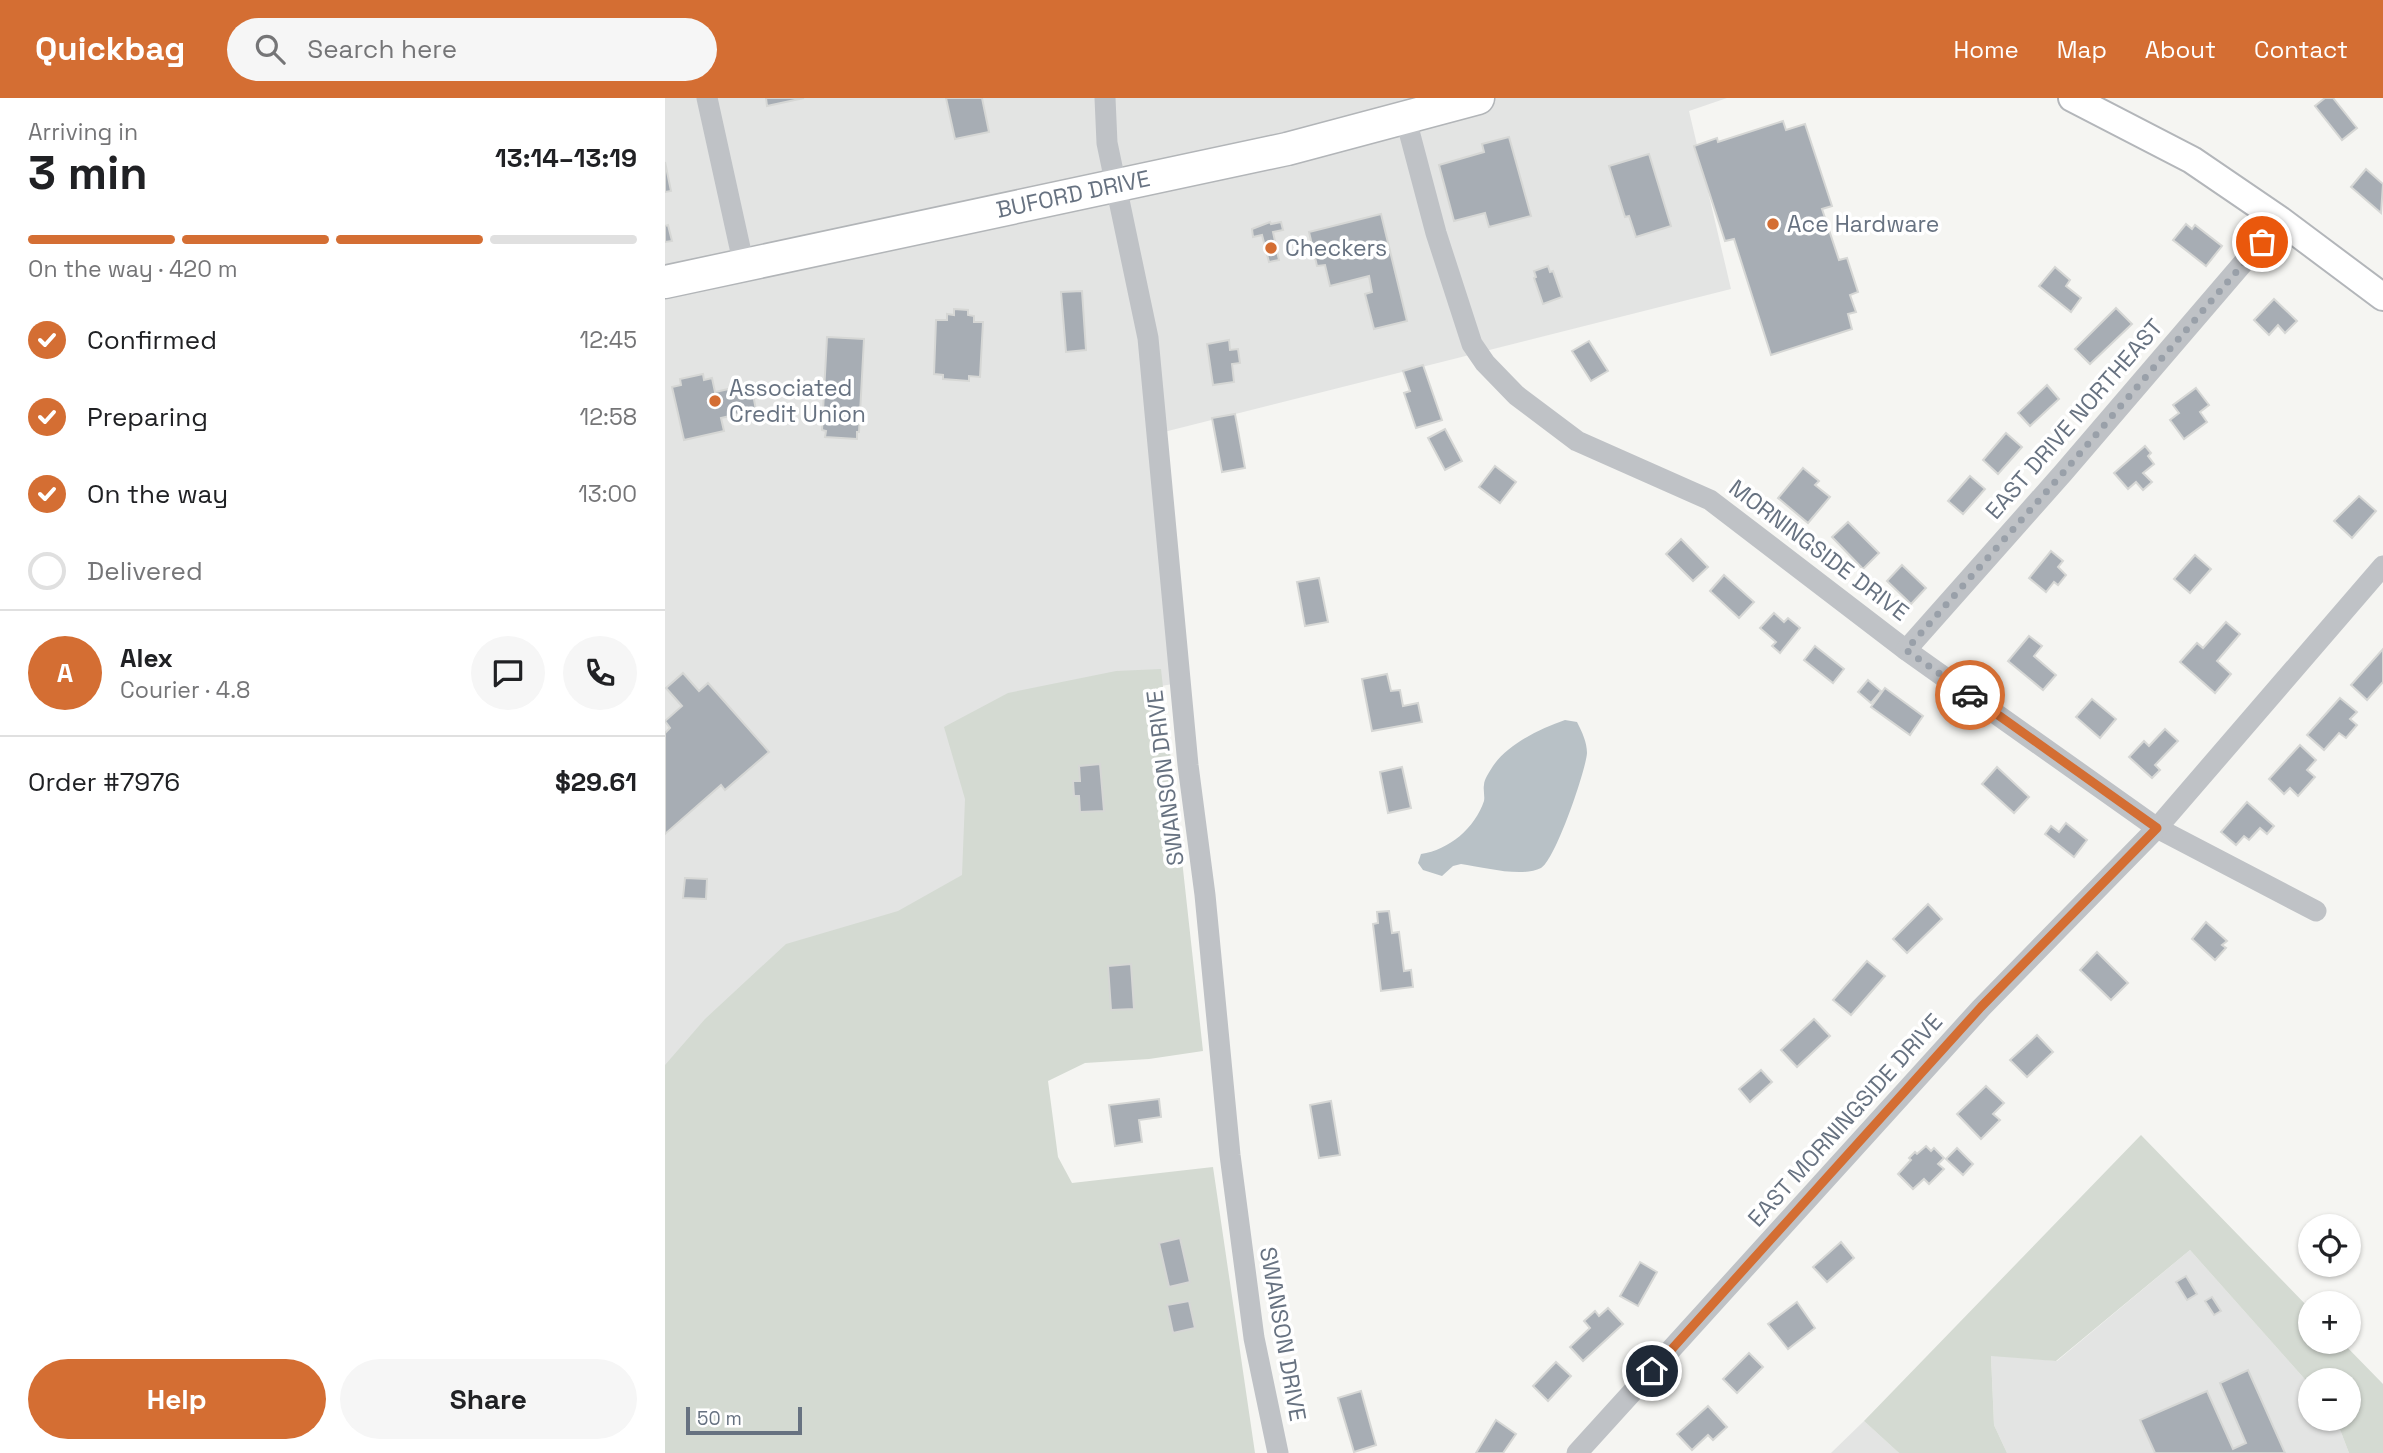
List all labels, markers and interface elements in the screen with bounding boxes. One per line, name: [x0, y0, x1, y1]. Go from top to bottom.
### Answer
search box: [227, 18, 717, 81]
text: Quickbag: [35, 28, 185, 70]
icon: search: [251, 30, 289, 68]
text: Search here: [307, 32, 457, 66]
text: Home: [1953, 34, 2019, 65]
text: Map: [2057, 34, 2107, 65]
text: About: [2145, 34, 2216, 65]
text: Contact: [2254, 34, 2348, 65]
text: Arriving in: [28, 117, 138, 147]
text: 13:14–13:19: [495, 141, 637, 175]
text: 3 min: [28, 144, 148, 202]
street label: BUFORD DRIVE: [993, 163, 1153, 225]
place label: Ace Hardware: [1787, 209, 1939, 239]
pin: [2232, 212, 2292, 272]
marker: Ace Hardware: [1765, 216, 1781, 232]
icon: bag: [2243, 223, 2281, 261]
place label: Checkers: [1285, 233, 1387, 263]
marker: Checkers: [1263, 240, 1279, 256]
text: On the way · 420 m: [28, 254, 238, 284]
street label: EAST DRIVE NORTHEAST: [1979, 313, 2169, 525]
icon: check: [28, 321, 66, 359]
text: Confirmed: [87, 323, 217, 357]
text: 12:45: [580, 325, 637, 355]
place label: Associated Credit Union: [729, 373, 866, 429]
marker: Associated Credit Union: [707, 393, 723, 409]
icon: check: [28, 398, 66, 436]
text: Preparing: [87, 400, 208, 434]
text: 12:58: [580, 402, 637, 432]
street label: MORNINGSIDE DRIVE: [1723, 473, 1915, 627]
icon: check: [28, 475, 66, 513]
text: On the way: [87, 477, 228, 511]
text: 13:00: [578, 479, 637, 509]
text: Delivered: [87, 554, 203, 588]
button: chat: [471, 636, 545, 710]
button: phone: [563, 636, 637, 710]
text: Alex: [120, 641, 173, 675]
text: A: [57, 656, 73, 690]
courier: [1935, 660, 2005, 730]
text: Courier · 4.8: [120, 675, 250, 705]
icon: car: [1951, 676, 1989, 714]
street label: SWANSON DRIVE: [1139, 689, 1191, 867]
text: Order #7976: [28, 765, 180, 799]
text: $29.61: [555, 765, 637, 799]
street label: EAST MORNINGSIDE DRIVE: [1741, 1007, 1949, 1233]
map controls: [2298, 1214, 2361, 1431]
button: locate: [2298, 1214, 2361, 1277]
street label: SWANSON DRIVE: [1253, 1244, 1313, 1424]
button: +: [2298, 1291, 2361, 1354]
pin: [1622, 1341, 1682, 1401]
icon: home: [1633, 1352, 1671, 1390]
button: Help: [28, 1359, 326, 1439]
button: Share: [340, 1359, 637, 1439]
button: −: [2298, 1368, 2361, 1431]
scale bar: [686, 1404, 801, 1436]
text: 50 m: [697, 1406, 742, 1431]

